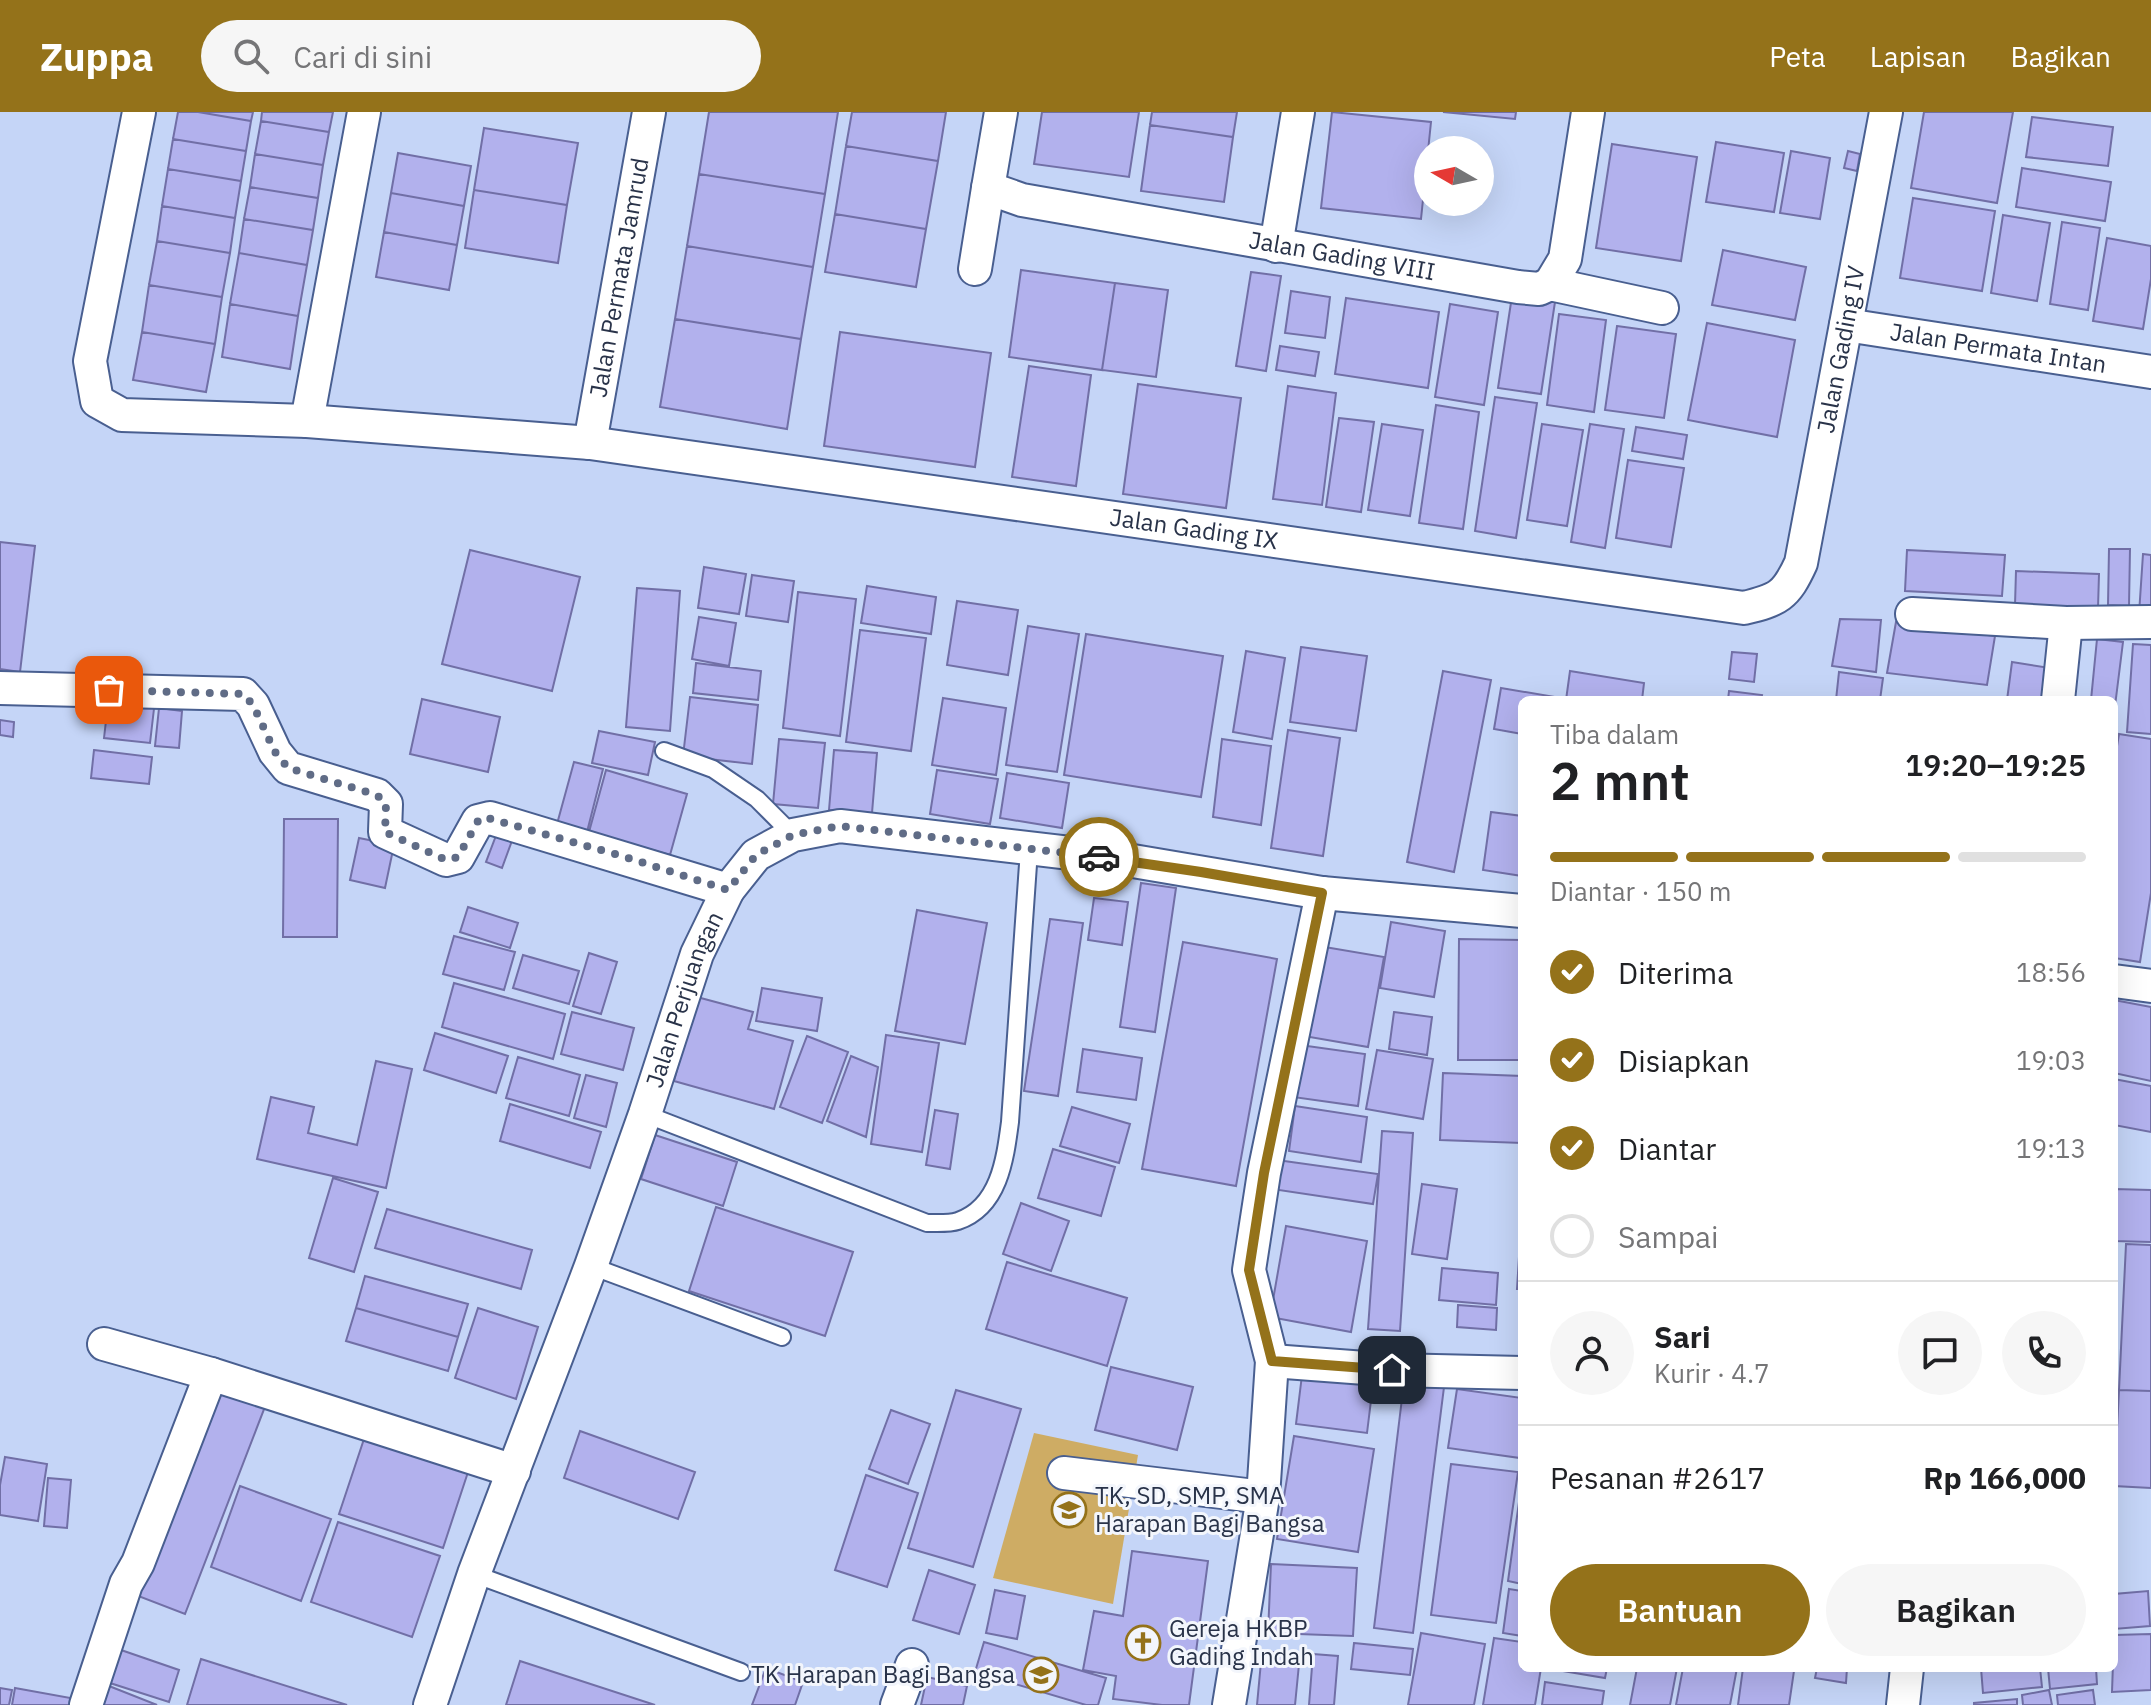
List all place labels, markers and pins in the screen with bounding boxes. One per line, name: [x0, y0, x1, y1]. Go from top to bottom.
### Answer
pin: [75, 656, 143, 724]
pin: [1358, 1336, 1426, 1404]
place label: TK, SD, SMP, SMA Harapan Bagi Bangsa: [1095, 1479, 1325, 1539]
school or university icon: TK, SD, SMP, SMA Harapan Bagi Bangsa: [1050, 1491, 1088, 1529]
place label: Gereja HKBP Gading Indah: [1169, 1612, 1314, 1672]
church icon: Gereja HKBP Gading Indah: [1124, 1624, 1162, 1662]
school or university icon: TK Harapan Bagi Bangsa: [1022, 1656, 1060, 1694]
place label: TK Harapan Bagi Bangsa: [751, 1658, 1015, 1690]

